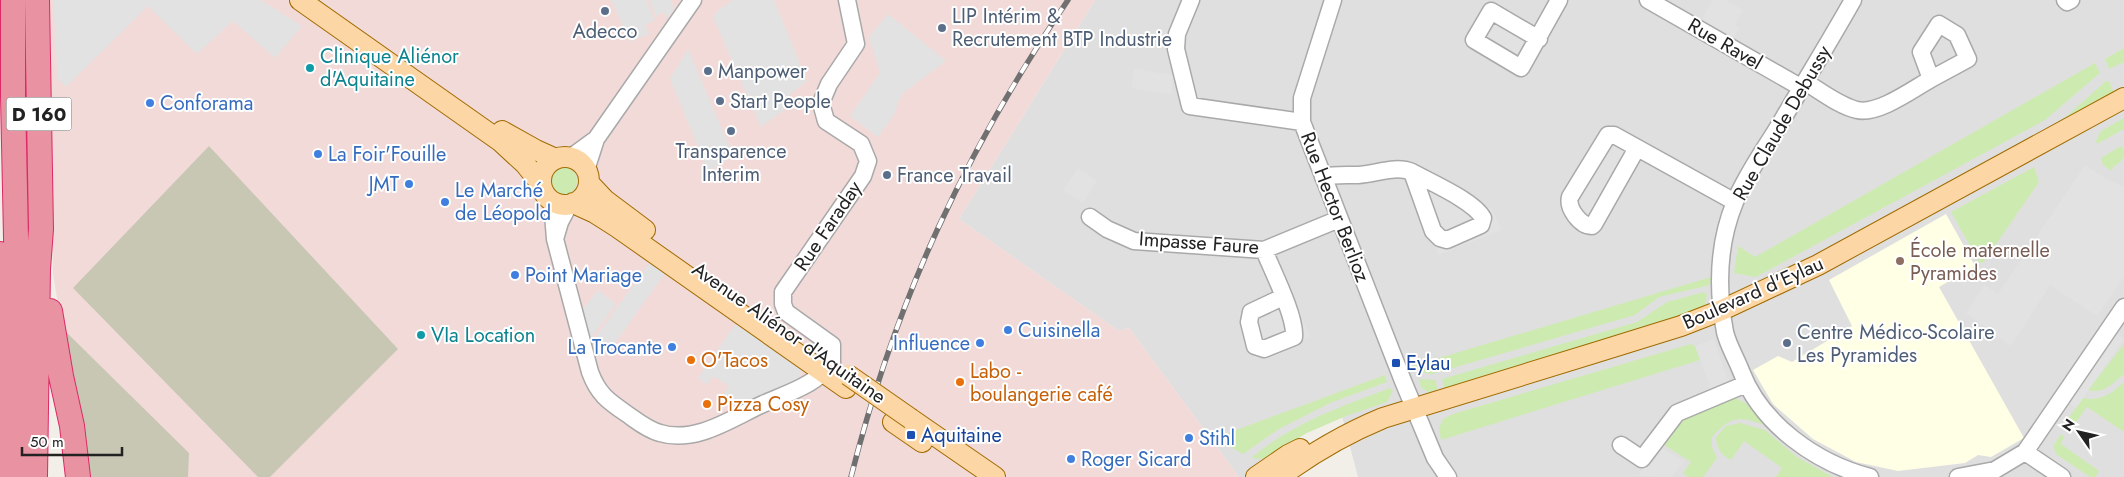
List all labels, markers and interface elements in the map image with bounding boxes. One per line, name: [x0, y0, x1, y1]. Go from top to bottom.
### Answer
place label: LIP Intérim & Recrutement BTP Industrie: [952, 2, 1172, 54]
marker: Adecco: [599, 5, 611, 17]
street label: Rue Ravel: [1682, 11, 1768, 77]
place label: Adecco: [573, 17, 638, 46]
marker: LIP Intérim & Recrutement BTP Industrie: [936, 22, 948, 34]
street label: Rue Claude Debussy: [1726, 40, 1838, 206]
place label: Clinique Aliénor d'Aquitaine: [320, 42, 459, 94]
place label: Manpower: [718, 57, 807, 86]
marker: Clinique Aliénor d'Aquitaine: [304, 62, 316, 74]
marker: Manpower: [702, 65, 714, 77]
place label: Start People: [730, 87, 831, 116]
place label: Conforama: [160, 89, 253, 118]
marker: Start People: [714, 95, 726, 107]
marker: Conforama: [144, 97, 156, 109]
road number: D 160: [6, 98, 72, 130]
marker: Transparence Interim: [725, 125, 737, 137]
street label: Rue Hector Berlioz: [1293, 128, 1377, 286]
place label: Transparence Interim: [676, 137, 786, 189]
place label: La Foir'Fouille: [328, 140, 446, 169]
marker: La Foir'Fouille: [312, 148, 324, 160]
place label: France Travail: [897, 161, 1012, 190]
marker: France Travail: [881, 169, 893, 181]
place label: JMT: [366, 170, 400, 199]
street label: Rue Faraday: [787, 175, 869, 277]
place label: Le Marché de Léopold: [455, 176, 551, 228]
marker: JMT: [403, 178, 415, 190]
marker: Le Marché de Léopold: [439, 196, 451, 208]
street label: Impasse Faure: [1138, 224, 1260, 262]
place label: École maternelle Pyramides: [1910, 236, 2050, 288]
street label: Boulevard d'Eylau: [1678, 249, 1828, 337]
street label: Avenue Aliénor d'Aquitaine: [686, 255, 892, 411]
marker: École maternelle Pyramides: [1894, 255, 1906, 267]
place label: Point Mariage: [525, 261, 642, 290]
marker: Point Mariage: [509, 269, 521, 281]
place label: Cuisinella: [1018, 316, 1100, 345]
place label: Centre Médico-Scolaire Les Pyramides: [1797, 318, 1995, 370]
place label: VIa Location: [431, 321, 535, 350]
marker: Cuisinella: [1002, 324, 1014, 336]
marker: VIa Location: [415, 329, 427, 341]
place label: Influence: [893, 329, 970, 358]
place label: La Trocante: [567, 333, 662, 362]
marker: Influence: [974, 337, 986, 349]
marker: Centre Médico-Scolaire Les Pyramides: [1781, 337, 1793, 349]
marker: La Trocante: [666, 341, 678, 353]
place label: O'Tacos: [701, 346, 768, 375]
place label: Eylau: [1406, 349, 1451, 378]
marker: O'Tacos: [685, 354, 697, 366]
place label: Labo - boulangerie café: [970, 357, 1113, 409]
marker: Eylau: [1390, 357, 1402, 369]
marker: Labo - boulangerie café: [954, 376, 966, 388]
place label: Pizza Cosy: [717, 390, 809, 419]
marker: Pizza Cosy: [701, 398, 713, 410]
north arrow: [2054, 407, 2104, 457]
text: N: [2057, 415, 2080, 435]
place label: Aquitaine: [921, 421, 1002, 450]
scale bar: [22, 424, 122, 456]
place label: Stihl: [1199, 424, 1235, 453]
marker: Aquitaine: [905, 429, 917, 441]
text: 50 m: [30, 431, 64, 453]
marker: Stihl: [1183, 432, 1195, 444]
place label: Roger Sicard: [1081, 445, 1191, 474]
marker: Roger Sicard: [1065, 453, 1077, 465]

